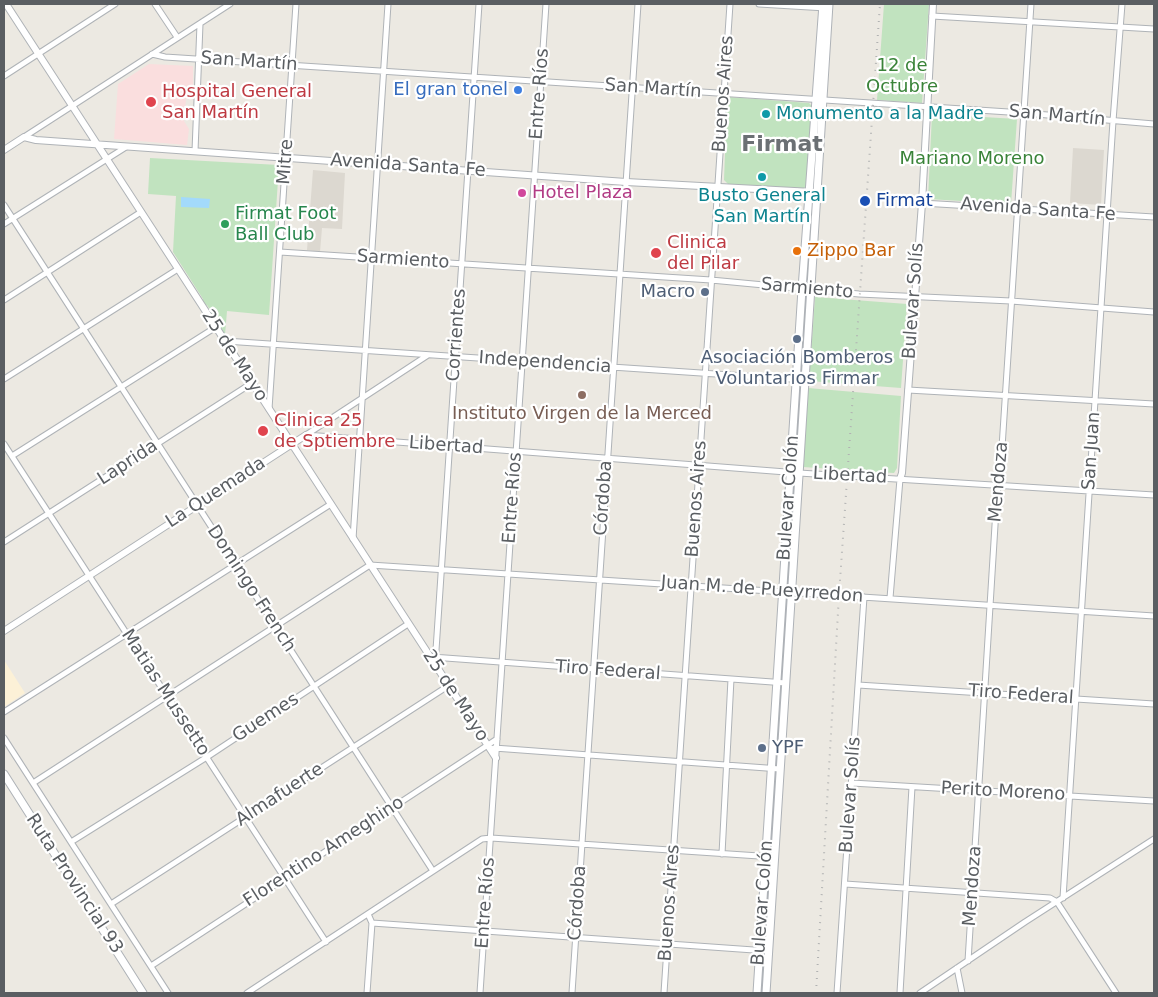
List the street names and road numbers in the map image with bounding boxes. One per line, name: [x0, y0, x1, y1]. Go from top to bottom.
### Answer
street label: Buenos Aires: [709, 35, 739, 153]
street label: San Martín: [200, 48, 298, 76]
street label: Entre Ríos: [526, 48, 554, 140]
street label: San Martín: [604, 75, 702, 103]
street label: San Martín: [1008, 101, 1106, 131]
street label: Mitre: [274, 138, 298, 186]
street label: Avenida Santa Fe: [330, 150, 486, 182]
street label: Avenida Santa Fe: [960, 194, 1116, 226]
street label: Bulevar Solís: [899, 242, 929, 360]
street label: Sarmiento: [356, 246, 450, 274]
street label: Sarmiento: [760, 274, 854, 304]
street label: Corrientes: [443, 288, 471, 382]
street label: 25 de Mayo: [196, 306, 272, 406]
street label: Independencia: [478, 348, 612, 378]
street label: San Juan: [1078, 411, 1106, 491]
street label: Libertad: [408, 433, 484, 459]
street label: Bulevar Colón: [774, 435, 804, 561]
street label: Laprida: [94, 436, 162, 490]
street label: Buenos Aires: [682, 440, 712, 558]
street label: Mendoza: [985, 441, 1013, 523]
street label: Entre Ríos: [499, 452, 527, 544]
street label: La Quemada: [162, 453, 270, 533]
street label: Córdoba: [591, 460, 617, 536]
street label: Libertad: [812, 463, 888, 489]
street label: Domingo French: [202, 522, 300, 656]
street label: Juan M. de Pueyrredon: [660, 572, 864, 608]
street label: Matias Mussetto: [116, 626, 214, 760]
street label: 25 de Mayo: [417, 646, 493, 746]
street label: Tiro Federal: [555, 657, 661, 685]
street label: Tiro Federal: [968, 681, 1074, 709]
street label: Guemes: [229, 689, 303, 747]
street label: Bulevar Solís: [836, 736, 866, 854]
street label: Almafuerte: [232, 759, 328, 831]
street label: Perito Moreno: [940, 778, 1066, 806]
street label: Florentino Ameghino: [240, 792, 408, 912]
street label: Ruta Provincial 93: [21, 810, 127, 958]
street label: Bulevar Colón: [748, 840, 778, 966]
street label: Buenos Aires: [655, 844, 685, 962]
street label: Mendoza: [959, 845, 987, 927]
street label: Entre Ríos: [472, 857, 500, 949]
street label: Córdoba: [565, 865, 591, 941]

